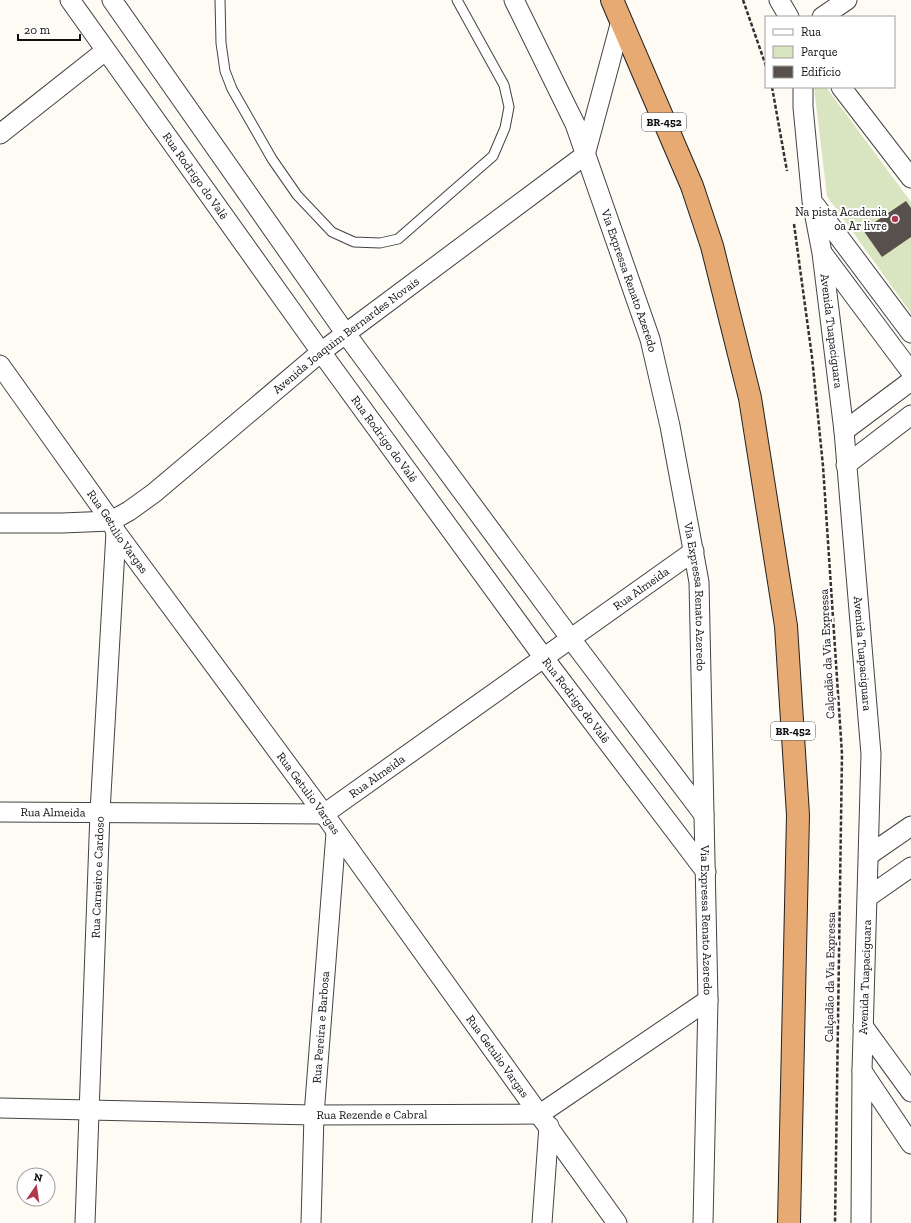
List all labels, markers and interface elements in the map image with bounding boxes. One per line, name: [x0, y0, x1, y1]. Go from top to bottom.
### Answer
scale bar: [18, 16, 80, 42]
legend: [765, 16, 895, 88]
text: 20 m: [24, 23, 51, 37]
text: Rua: [801, 25, 821, 39]
text: Parque: [801, 45, 838, 59]
text: Edifício: [801, 65, 841, 79]
road number: BR-452: [642, 113, 686, 131]
street label: Rua Rodrigo do Valê: [160, 130, 231, 222]
place label: Na pista Acadenia oa Ar livre: [795, 205, 887, 233]
street label: Via Expressa Renato Azeredo: [598, 206, 660, 353]
marker: Na pista Acadenia oa Ar livre: [890, 214, 900, 224]
street label: Avenida Tuapaciguara: [818, 273, 846, 389]
street label: Avenida Joaquim Bernardes Novais: [270, 274, 422, 397]
street label: Rua Rodrigo do Valê: [348, 393, 421, 485]
street label: Rua Getulio Vargas: [84, 487, 151, 576]
street label: Via Expressa Renato Azeredo: [681, 520, 708, 671]
street label: Rua Almeida: [610, 564, 672, 613]
street label: Calçadão da Via Expressa: [817, 588, 837, 719]
street label: Avenida Tuapaciguara: [851, 595, 874, 712]
street label: Rua Rodrigo do Valê: [539, 655, 613, 746]
road number: BR-452: [771, 722, 815, 740]
street label: Rua Getulio Vargas: [274, 749, 343, 837]
street label: Rua Almeida: [346, 752, 408, 801]
street label: Rua Almeida: [20, 805, 86, 820]
street label: Rua Carneiro e Cardoso: [88, 816, 107, 939]
street label: Via Expressa Renato Azeredo: [698, 844, 715, 995]
street label: Calçadão da Via Expressa: [822, 912, 838, 1042]
street label: Avenida Tuapaciguara: [856, 919, 874, 1035]
street label: Rua Pereira e Barbosa: [309, 970, 332, 1084]
street label: Rua Getulio Vargas: [463, 1012, 532, 1100]
street label: Rua Rezende e Cabral: [316, 1107, 427, 1122]
north arrow: [16, 1167, 56, 1207]
text: N: [33, 1170, 44, 1185]

